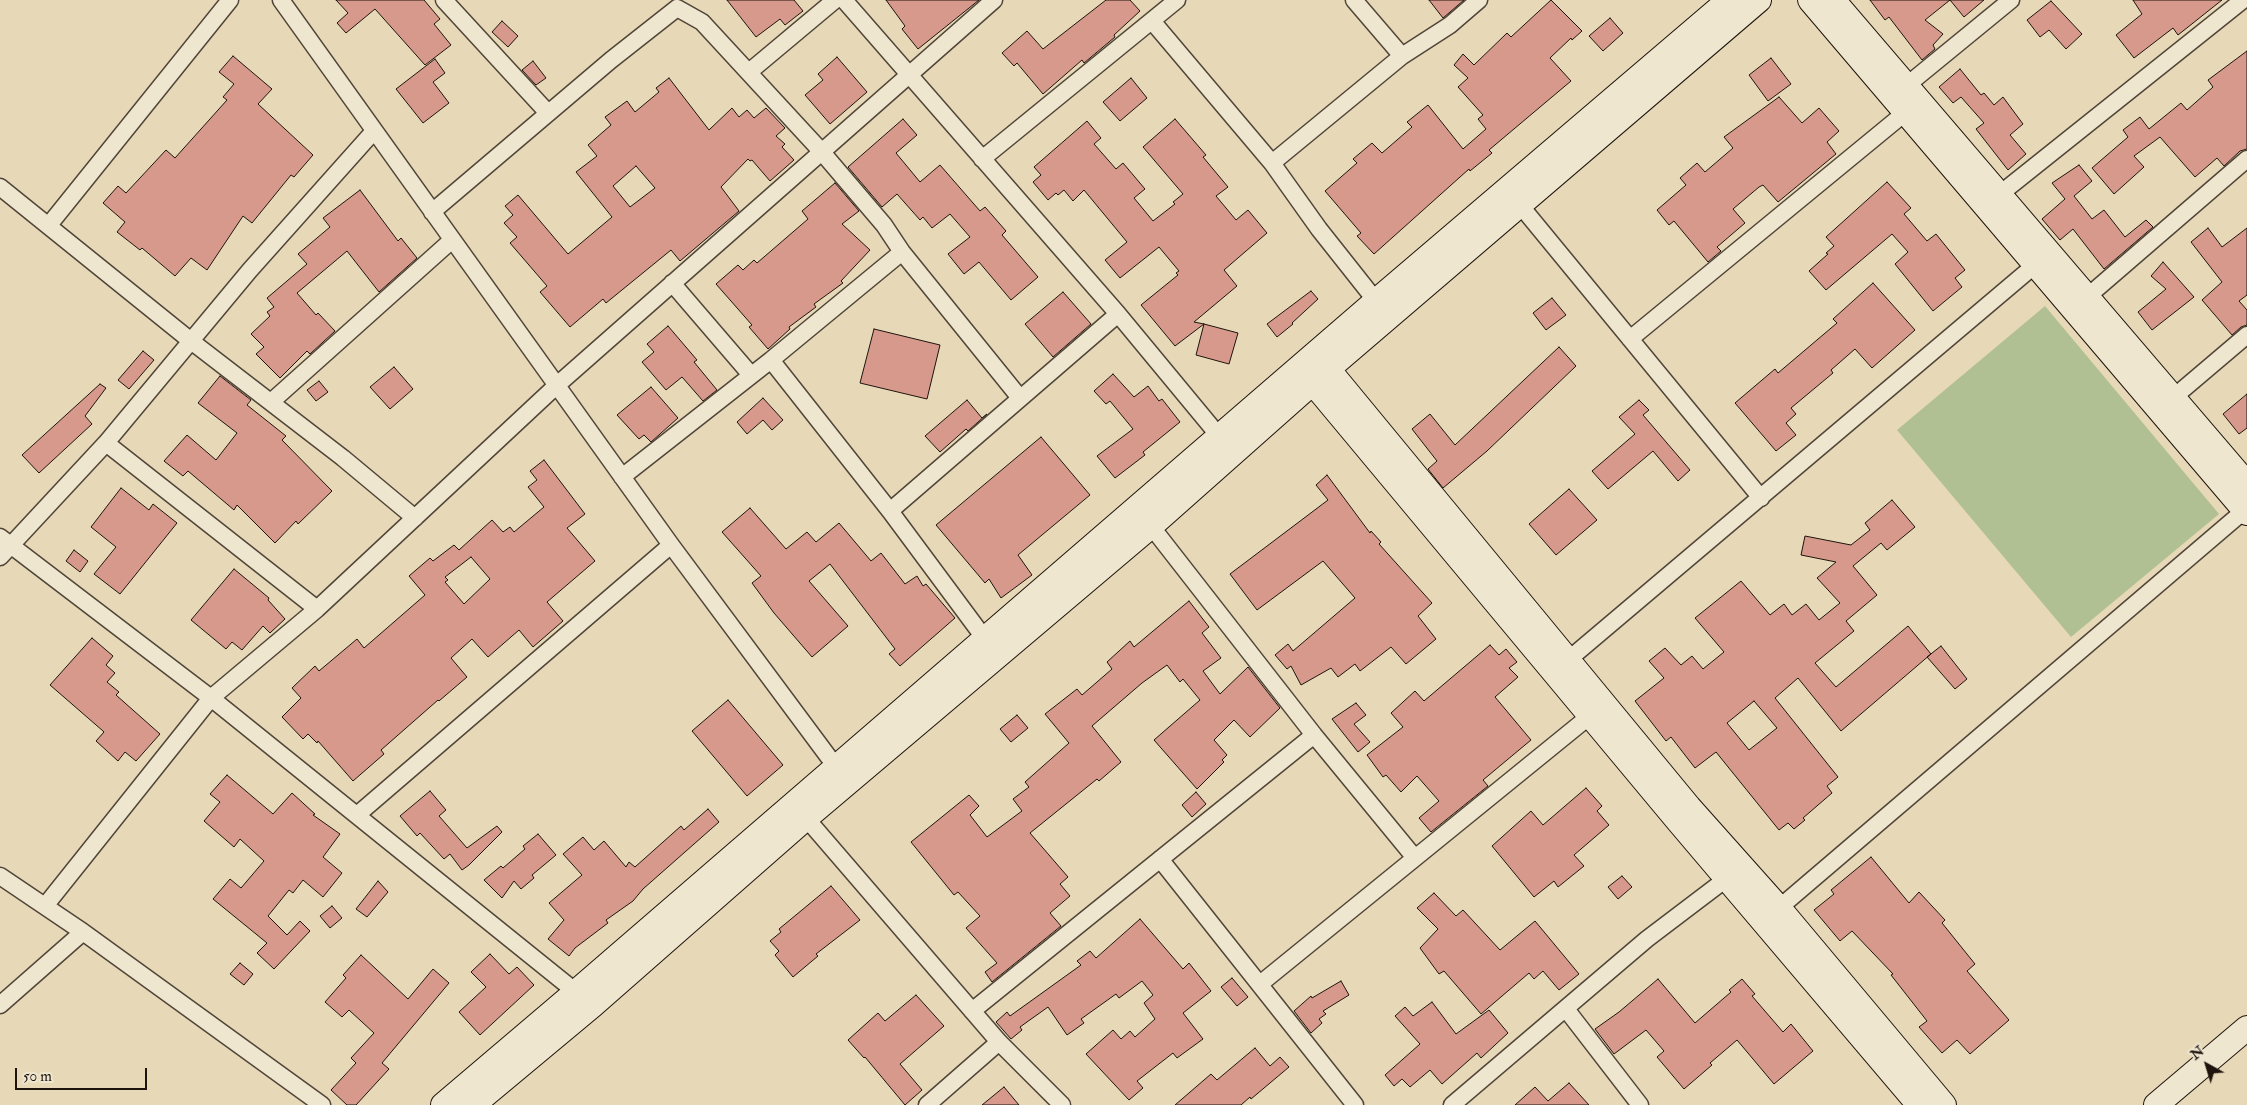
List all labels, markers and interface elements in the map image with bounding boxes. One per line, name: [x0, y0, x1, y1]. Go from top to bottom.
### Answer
north arrow: [2182, 1040, 2232, 1090]
text: N: [2187, 1042, 2207, 1064]
scale bar: [18, 1058, 150, 1090]
text: 50 m: [23, 1067, 52, 1086]

